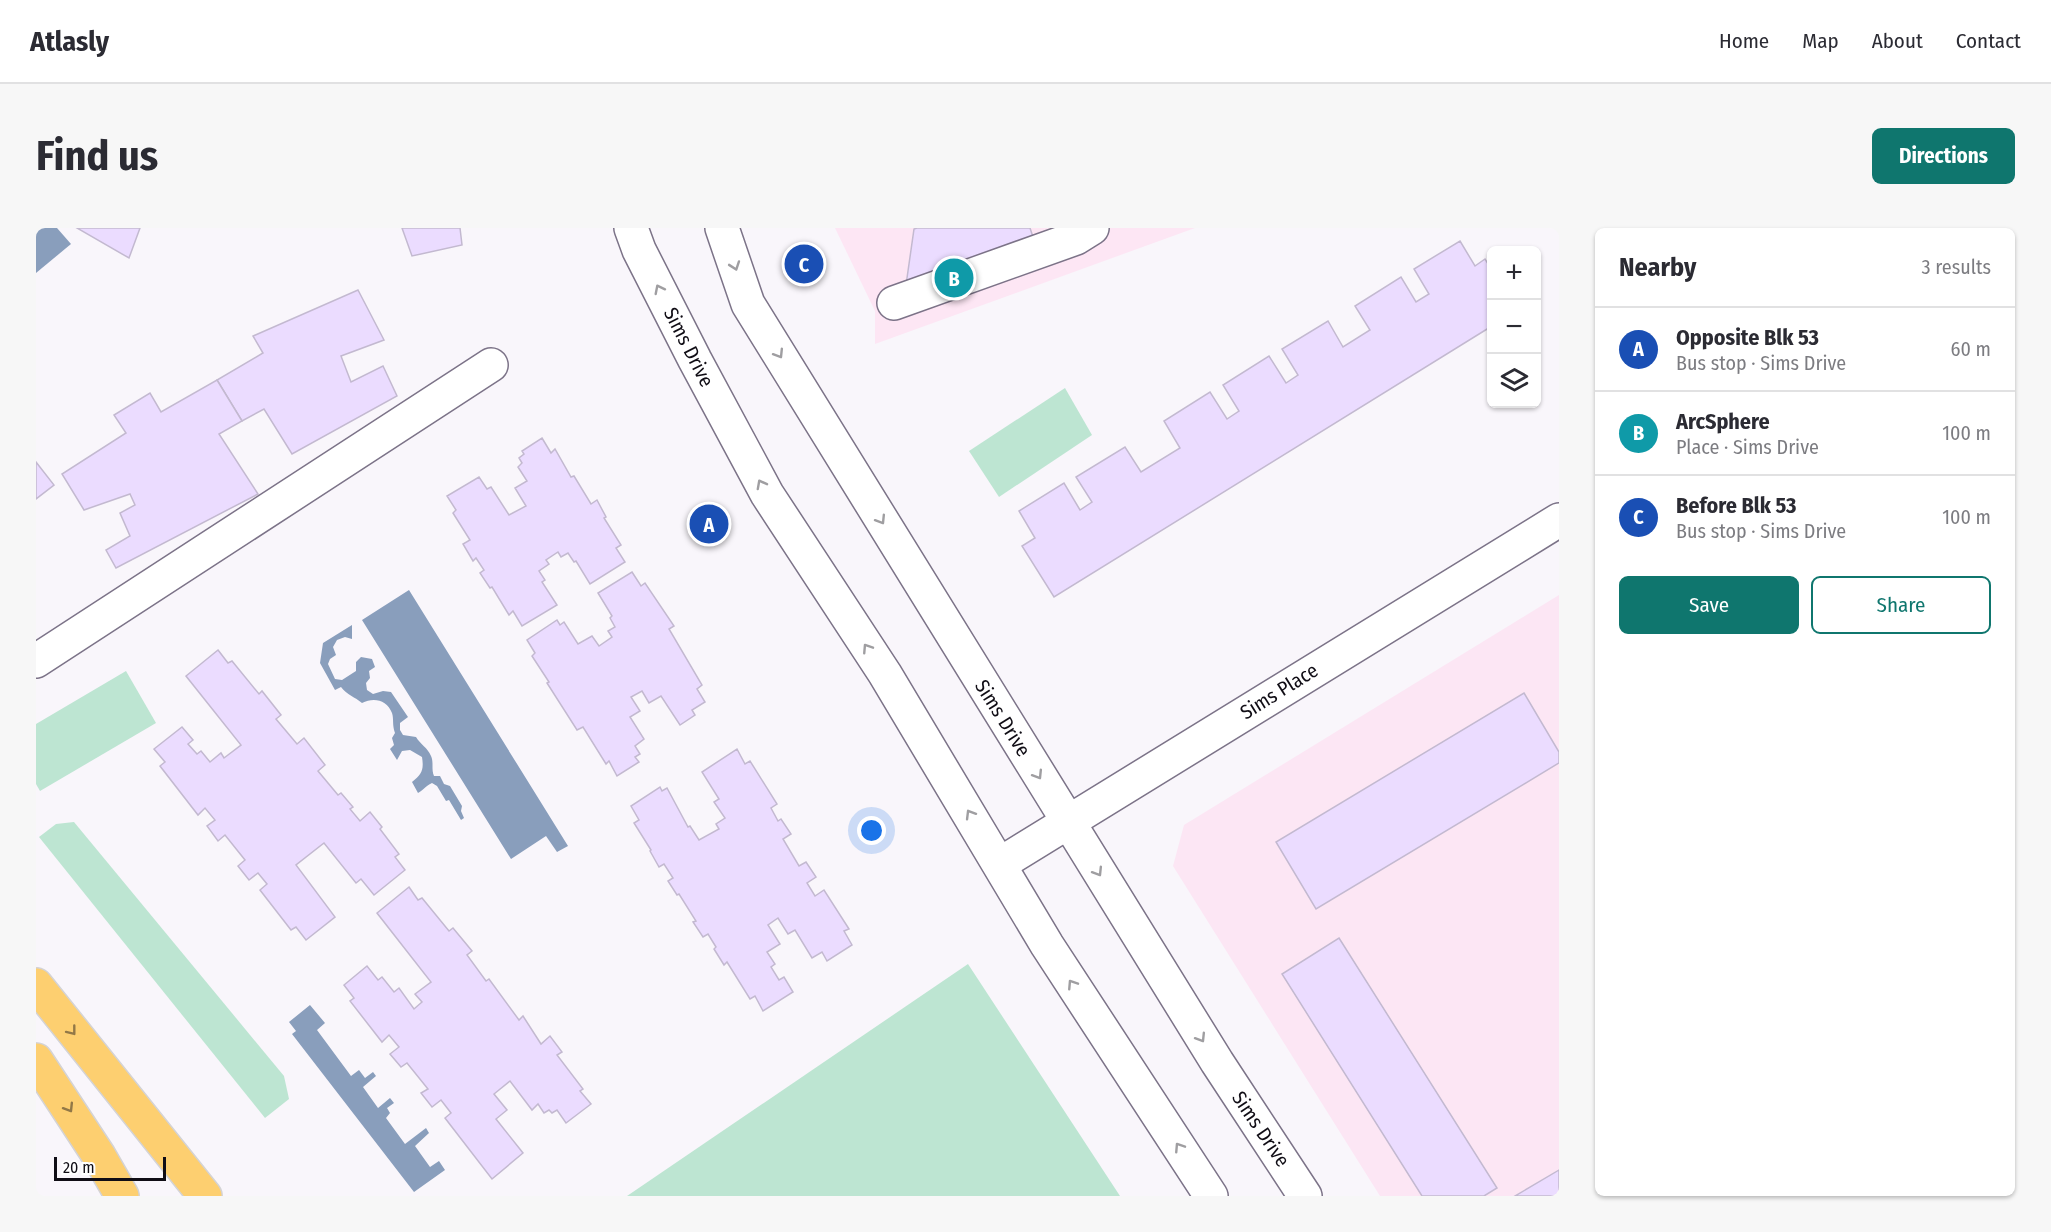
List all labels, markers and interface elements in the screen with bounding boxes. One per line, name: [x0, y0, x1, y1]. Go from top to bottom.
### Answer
text: Atlasly: [30, 25, 109, 58]
text: Home: [1719, 28, 1769, 54]
text: Map: [1802, 28, 1839, 54]
text: About: [1872, 28, 1923, 54]
text: Contact: [1956, 28, 2021, 54]
button: Directions: [1872, 128, 2015, 184]
text: Find us: [36, 131, 158, 181]
pin: C: [784, 242, 824, 286]
map controls: [1487, 246, 1541, 408]
button: +: [1487, 246, 1541, 300]
text: Nearby: [1619, 252, 1696, 283]
text: 3 results: [1922, 255, 1991, 279]
pin: B: [934, 256, 974, 300]
one-way arrow: [728, 260, 740, 271]
one-way arrow: [655, 285, 666, 295]
button: −: [1487, 300, 1541, 354]
street label: Sims Drive: [659, 303, 719, 391]
text: Opposite Blk 53: [1676, 324, 1819, 351]
text: A: [1633, 337, 1644, 361]
text: 60 m: [1951, 337, 1991, 361]
one-way arrow: [771, 348, 783, 358]
text: Bus stop · Sims Drive: [1676, 351, 1846, 375]
button: layers: [1487, 354, 1541, 408]
text: ArcSphere: [1676, 408, 1770, 435]
text: B: [1633, 421, 1644, 445]
text: 100 m: [1942, 421, 1991, 445]
text: Place · Sims Drive: [1676, 435, 1819, 459]
one-way arrow: [757, 480, 768, 490]
text: Before Blk 53: [1676, 492, 1796, 519]
pin: A: [690, 502, 728, 546]
text: C: [1633, 505, 1644, 529]
text: 100 m: [1942, 505, 1991, 529]
one-way arrow: [873, 514, 885, 524]
text: Bus stop · Sims Drive: [1676, 519, 1846, 543]
button: Save: [1619, 576, 1799, 634]
button: Share: [1811, 576, 1991, 634]
one-way arrow: [863, 644, 874, 655]
street label: Sims Place: [1236, 658, 1322, 724]
street label: Sims Drive: [970, 675, 1036, 761]
one-way arrow: [1031, 769, 1043, 779]
one-way arrow: [965, 810, 977, 820]
your location: [857, 816, 886, 845]
one-way arrow: [1091, 866, 1103, 876]
one-way arrow: [1068, 980, 1079, 991]
one-way arrow: [65, 1024, 76, 1035]
one-way arrow: [1194, 1032, 1206, 1042]
street label: Sims Drive: [1227, 1087, 1295, 1171]
one-way arrow: [61, 1102, 73, 1112]
one-way arrow: [1175, 1143, 1186, 1154]
scale bar: [54, 1154, 166, 1182]
text: 20 m: [63, 1158, 94, 1177]

